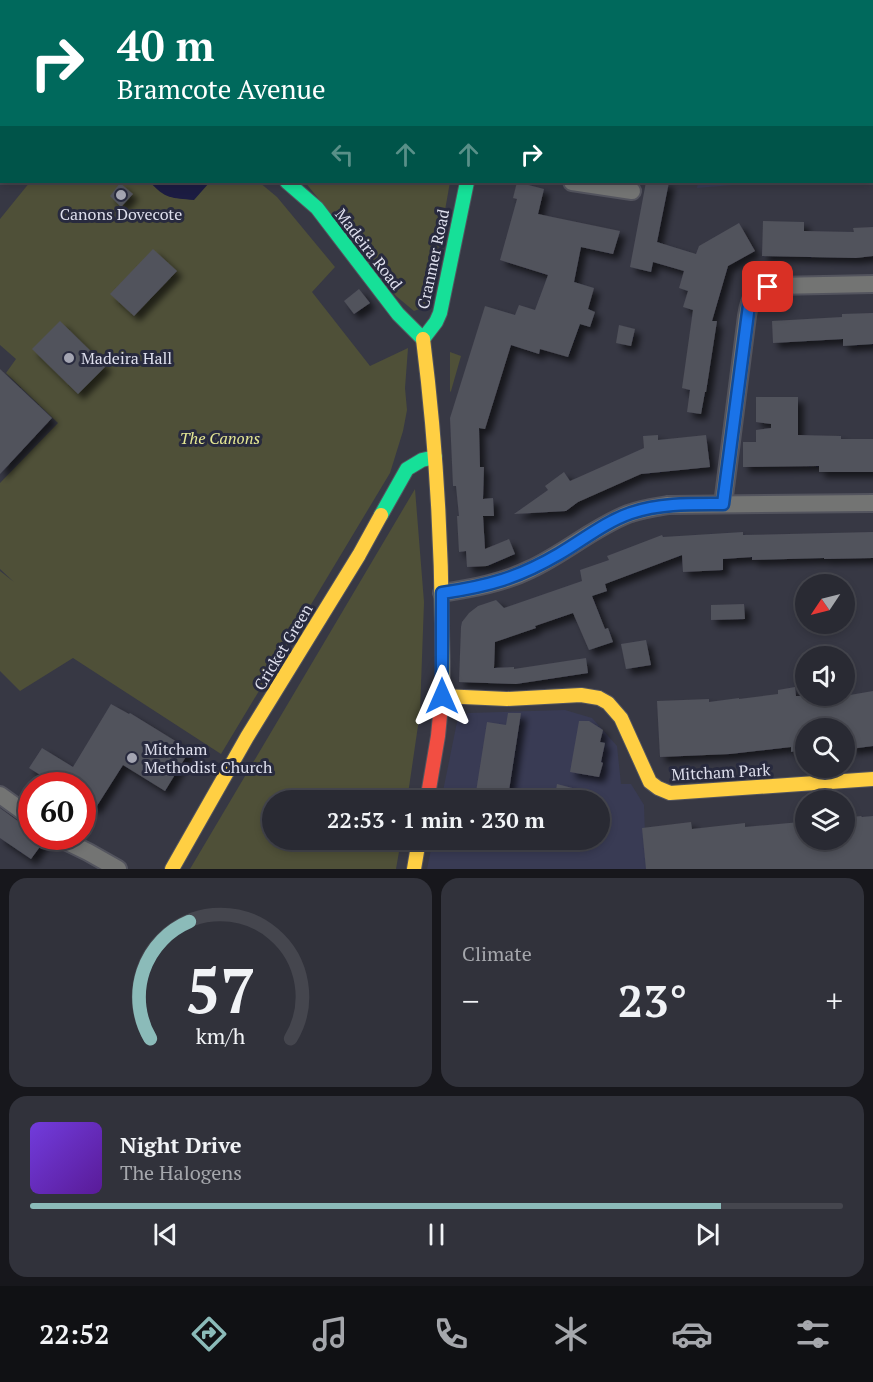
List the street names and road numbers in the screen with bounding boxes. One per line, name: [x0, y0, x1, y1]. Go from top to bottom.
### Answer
street label: Madeira Road: [330, 204, 408, 294]
street label: Cranmer Road: [412, 207, 454, 311]
street label: Cricket Green: [248, 599, 318, 694]
street label: Mitcham Park: [671, 758, 772, 786]

